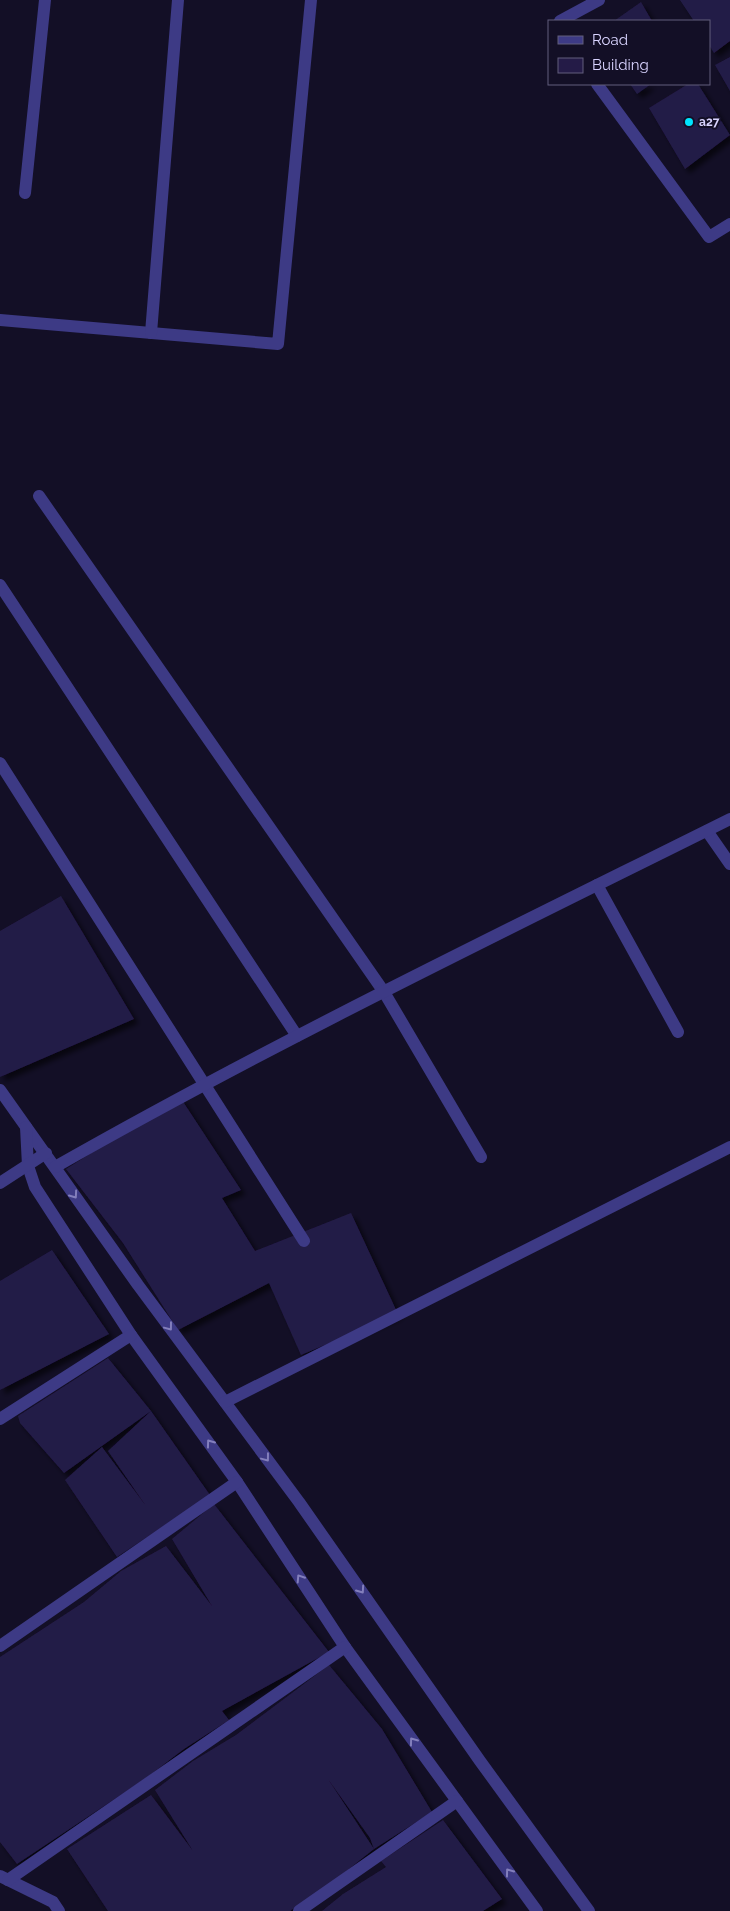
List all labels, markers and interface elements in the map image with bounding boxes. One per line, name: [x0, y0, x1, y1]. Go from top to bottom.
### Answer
legend: [548, 20, 710, 85]
text: Road: [592, 31, 628, 49]
text: Building: [592, 56, 649, 74]
place label: a27: [699, 115, 720, 129]
marker: a27: [683, 116, 695, 128]
one-way arrow: [68, 1189, 77, 1199]
one-way arrow: [163, 1321, 172, 1331]
one-way arrow: [207, 1440, 216, 1449]
one-way arrow: [260, 1452, 269, 1461]
one-way arrow: [297, 1575, 306, 1584]
one-way arrow: [355, 1584, 364, 1594]
one-way arrow: [410, 1737, 419, 1746]
one-way arrow: [506, 1869, 514, 1878]

